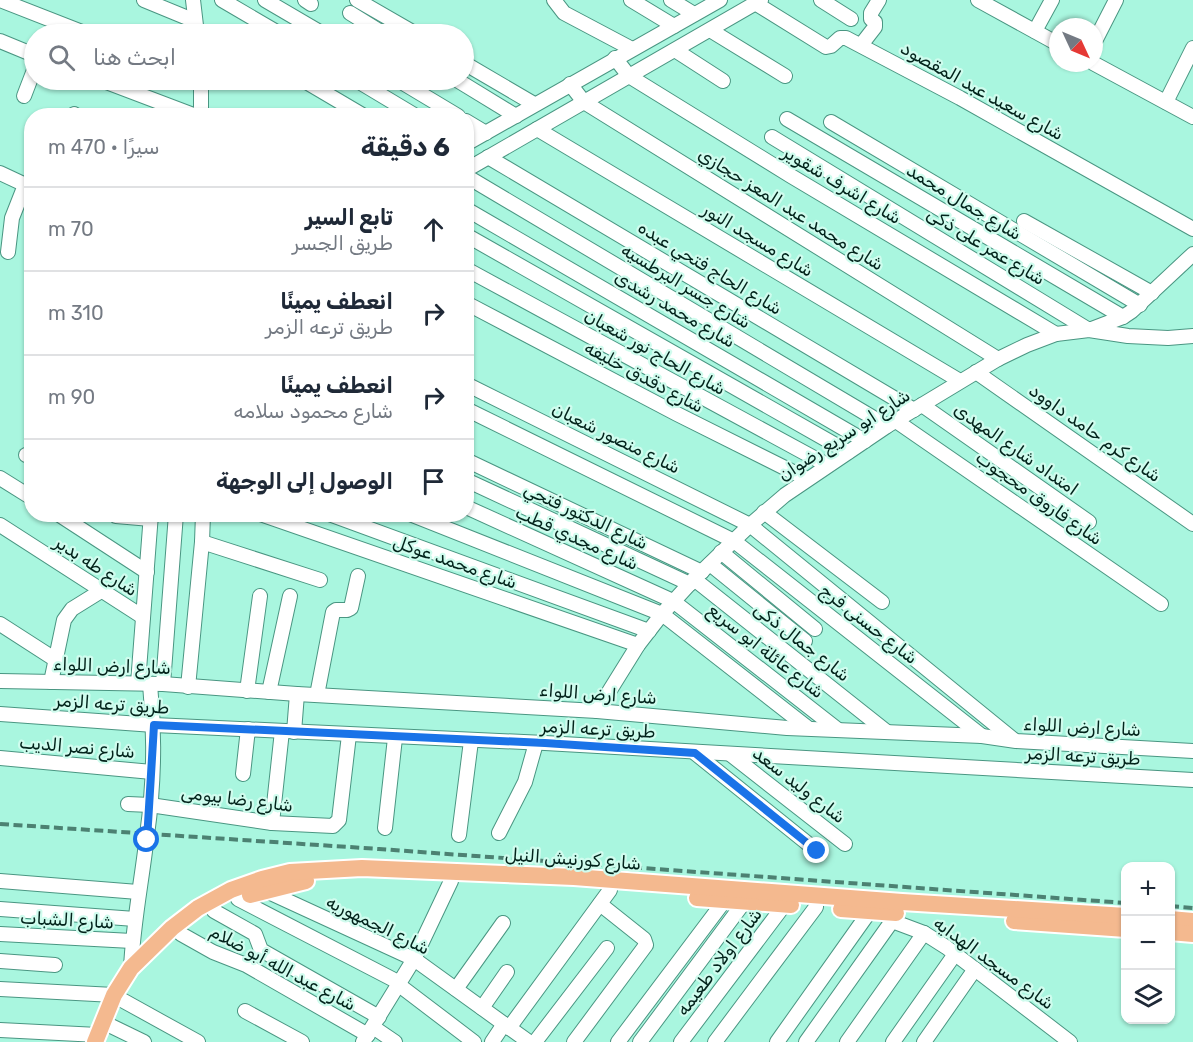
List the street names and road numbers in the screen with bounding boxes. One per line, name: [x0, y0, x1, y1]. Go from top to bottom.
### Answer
street label: شارع سعيد عبد المقصود: [896, 37, 1068, 146]
street label: شارع اشرف شقوير: [777, 140, 905, 230]
street label: شارع محمد عبد المعز حجازي: [693, 143, 888, 276]
street label: شارع جمال محمد: [902, 159, 1026, 246]
street label: شارع مسجد النور: [697, 198, 817, 283]
street label: شارع عمر على ذكى: [922, 202, 1049, 291]
street label: شارع الحاج فتحي عبده: [633, 216, 786, 321]
street label: شارع جسر البرطسيه: [617, 239, 755, 334]
street label: شارع محمد رشدى: [610, 266, 739, 353]
street label: شارع الحاج نور شعبان: [580, 304, 730, 401]
street label: شارع دقدق خليفه: [580, 336, 707, 419]
street label: شارع كرم حامد داوود: [1024, 379, 1165, 488]
street label: شارع ابو سريع رضوان: [774, 384, 915, 488]
street label: شارع منصور شعبان: [548, 397, 684, 479]
street label: امتداد شارع المهدى: [949, 398, 1082, 501]
street label: شارع فاروق محجوب: [971, 446, 1107, 551]
street label: شارع الدكتور فتحي: [520, 478, 652, 556]
street label: شارع مجدي قطب: [512, 501, 642, 576]
street label: شارع طه بدير: [49, 530, 142, 602]
street label: شارع محمد عوكل: [390, 531, 520, 594]
street label: شارع حسنى فرج: [815, 579, 922, 670]
street label: شارع جمال ذكى: [749, 598, 855, 687]
street label: شارع عائلة ابو سريع: [702, 599, 828, 705]
street label: شارع ارض اللواء: [53, 653, 171, 680]
street label: شارع ارض اللواء: [538, 679, 658, 710]
street label: طريق ترعه الزمر: [53, 689, 170, 719]
street label: شارع ارض اللواء: [1022, 713, 1142, 742]
street label: طريق ترعه الزمر: [539, 715, 656, 743]
street label: شارع نصر الديب: [18, 731, 136, 764]
street label: شارع وليد سعد: [748, 742, 850, 829]
street label: طريق ترعه الزمر: [1024, 742, 1141, 770]
street label: شارع رضا بيومى: [180, 781, 294, 818]
street label: شارع كورنيش النيل: [504, 843, 642, 876]
street label: شارع الجمهوريه: [322, 890, 433, 960]
street label: شارع اولاد طعيمه: [671, 904, 767, 1021]
street label: شارع الشباب: [19, 907, 114, 934]
street label: شارع مسجد الهدايه: [929, 912, 1059, 1015]
street label: شارع عبد الله أبو ضلام: [206, 920, 360, 1017]

